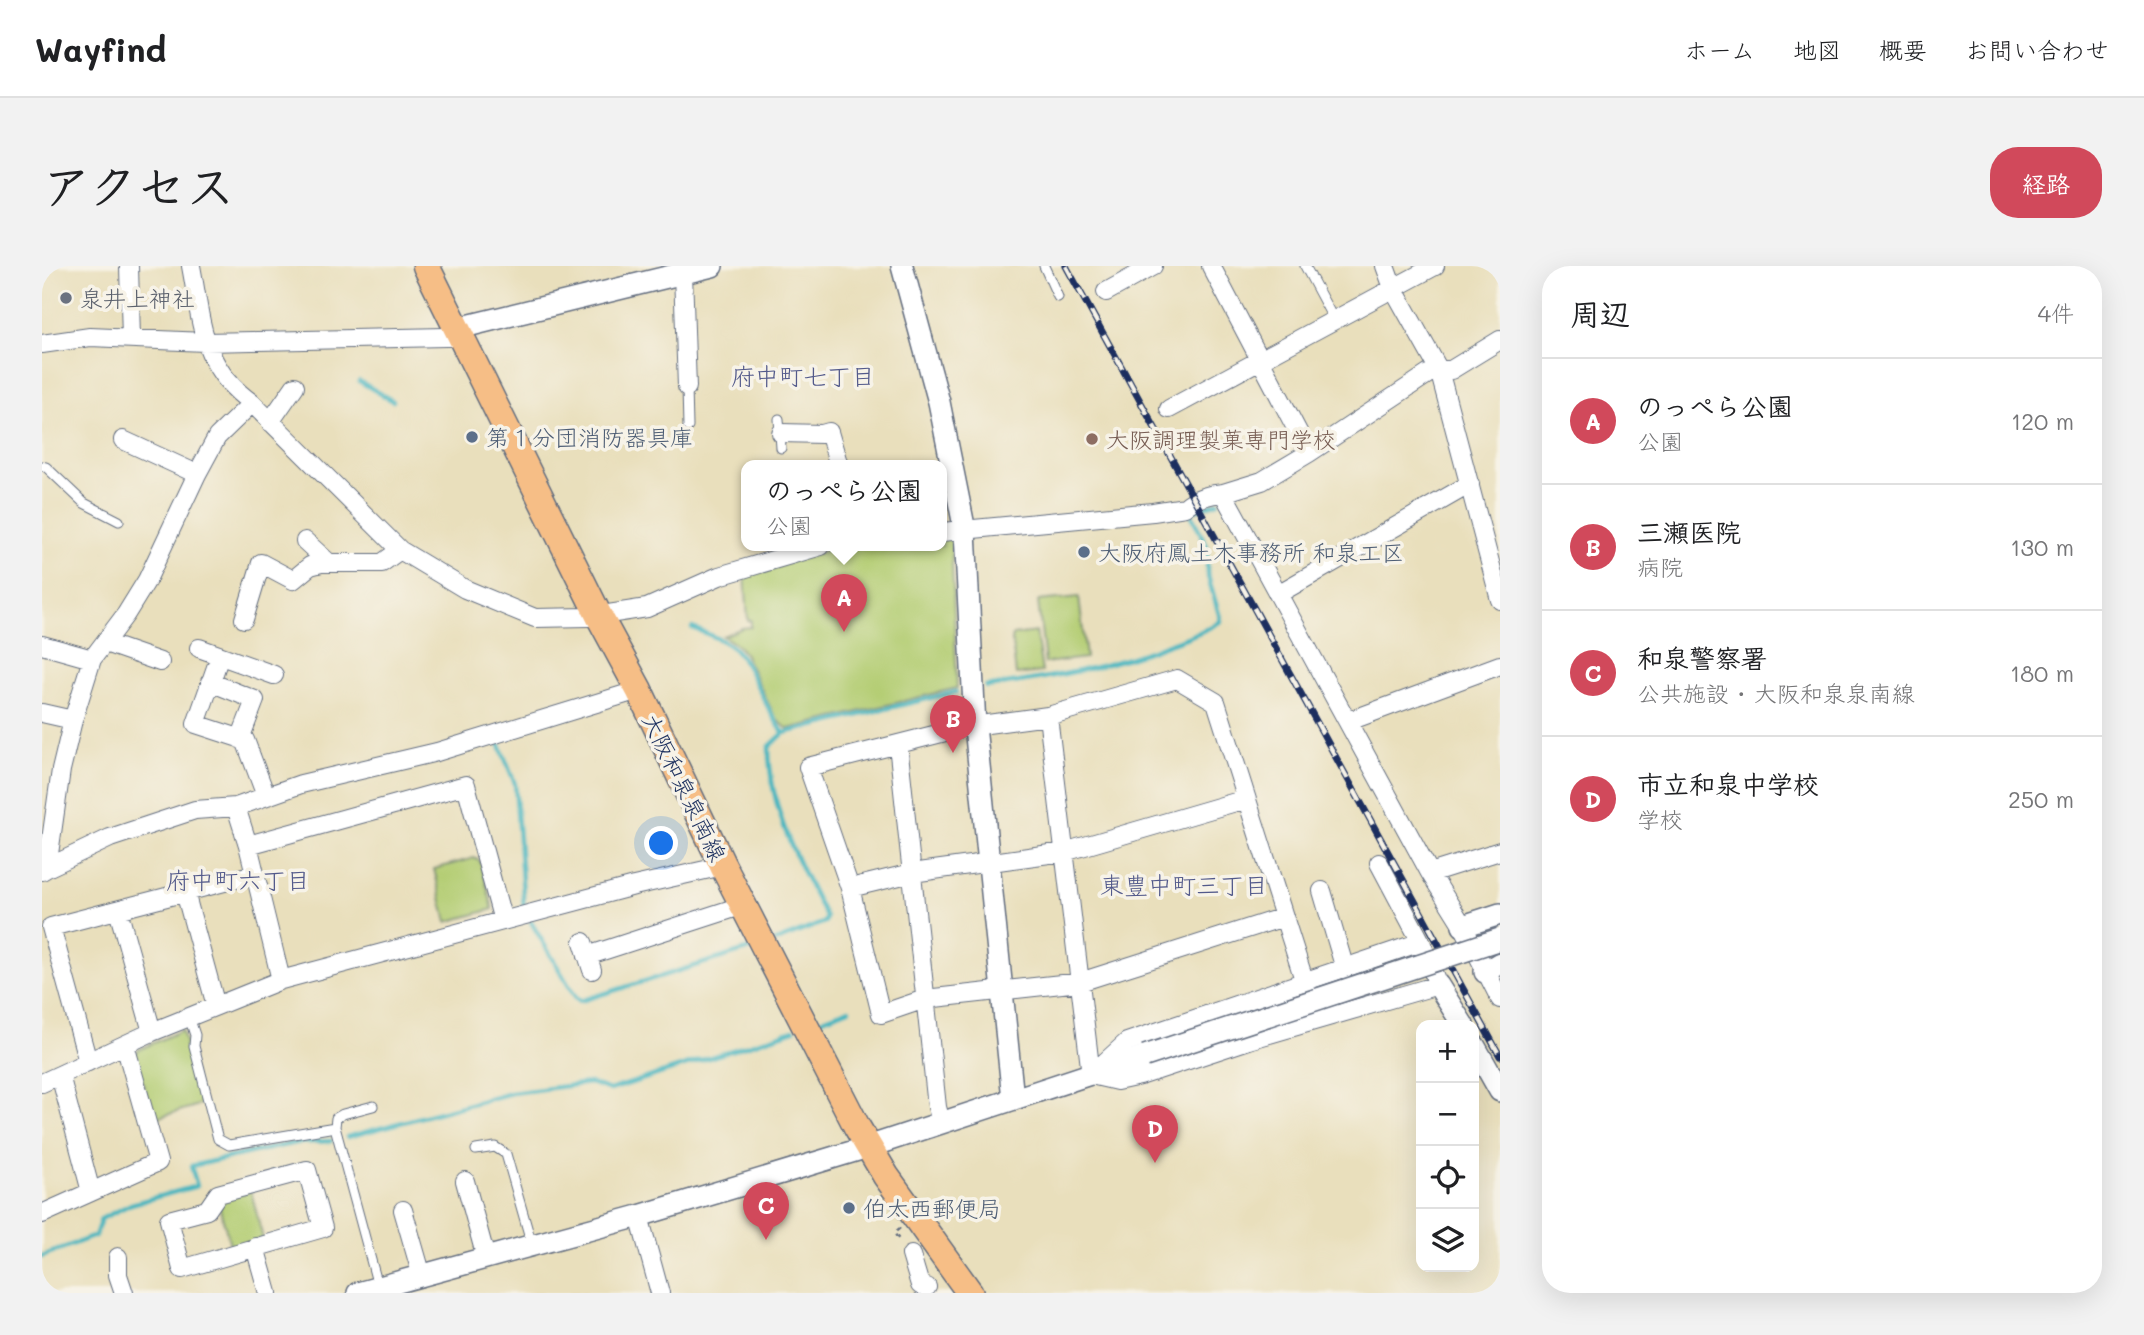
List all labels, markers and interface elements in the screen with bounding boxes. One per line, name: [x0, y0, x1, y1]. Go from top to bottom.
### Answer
text: Wayfind: [35, 27, 166, 70]
text: ホーム: [1684, 34, 1755, 65]
text: 地図: [1793, 34, 1841, 65]
text: 概要: [1879, 34, 1927, 65]
text: お問い合わせ: [1965, 34, 2109, 65]
button: 経路: [1990, 147, 2102, 218]
text: アクセス: [42, 153, 235, 216]
place label: 泉井上神社: [80, 283, 195, 313]
marker: 泉井上神社: [58, 290, 74, 306]
text: 周辺: [1570, 293, 1630, 333]
text: 4件: [2037, 298, 2074, 328]
district label: 府中町七丁目: [731, 360, 875, 391]
text: のっぺら公園: [1637, 389, 1793, 423]
text: A: [1585, 406, 1601, 436]
text: 120 m: [2011, 406, 2074, 436]
place label: 第１分団消防器具庫: [486, 422, 693, 452]
place label: 大阪調理製菓専門学校: [1106, 424, 1336, 454]
text: 公園: [1637, 426, 1683, 456]
marker: 第１分団消防器具庫: [464, 429, 480, 445]
marker: 大阪調理製菓専門学校: [1084, 431, 1100, 447]
popup: [741, 460, 947, 551]
text: のっぺら公園: [766, 473, 922, 507]
text: 公園: [766, 510, 812, 540]
text: 三瀬医院: [1637, 515, 1741, 549]
text: B: [1585, 532, 1601, 562]
text: 130 m: [2010, 532, 2074, 562]
place label: 大阪府鳳土木事務所 和泉工区: [1098, 537, 1404, 567]
marker: 大阪府鳳土木事務所 和泉工区: [1076, 544, 1092, 560]
text: 病院: [1637, 552, 1683, 582]
pin: A: [821, 574, 867, 632]
text: 和泉警察署: [1637, 641, 1767, 675]
text: C: [1584, 658, 1602, 688]
text: 180 m: [2010, 658, 2074, 688]
text: 公共施設 · 大阪和泉泉南線: [1637, 678, 1915, 708]
pin: B: [930, 695, 976, 753]
street label: 大阪和泉泉南線: [636, 708, 734, 866]
text: 市立和泉中学校: [1637, 767, 1819, 801]
text: D: [1585, 784, 1601, 814]
text: 250 m: [2008, 784, 2074, 814]
text: 学校: [1637, 804, 1683, 834]
your location: [644, 826, 678, 860]
district label: 府中町六丁目: [166, 864, 310, 895]
district label: 東豊中町三丁目: [1100, 869, 1268, 900]
map controls: [1416, 1020, 1479, 1272]
button: +: [1416, 1020, 1479, 1083]
button: −: [1416, 1083, 1479, 1146]
pin: D: [1132, 1105, 1178, 1163]
button: locate: [1416, 1146, 1479, 1209]
pin: C: [743, 1182, 789, 1240]
place label: 伯太西郵便局: [863, 1193, 1001, 1223]
marker: 伯太西郵便局: [841, 1200, 857, 1216]
button: layers: [1416, 1209, 1479, 1272]

